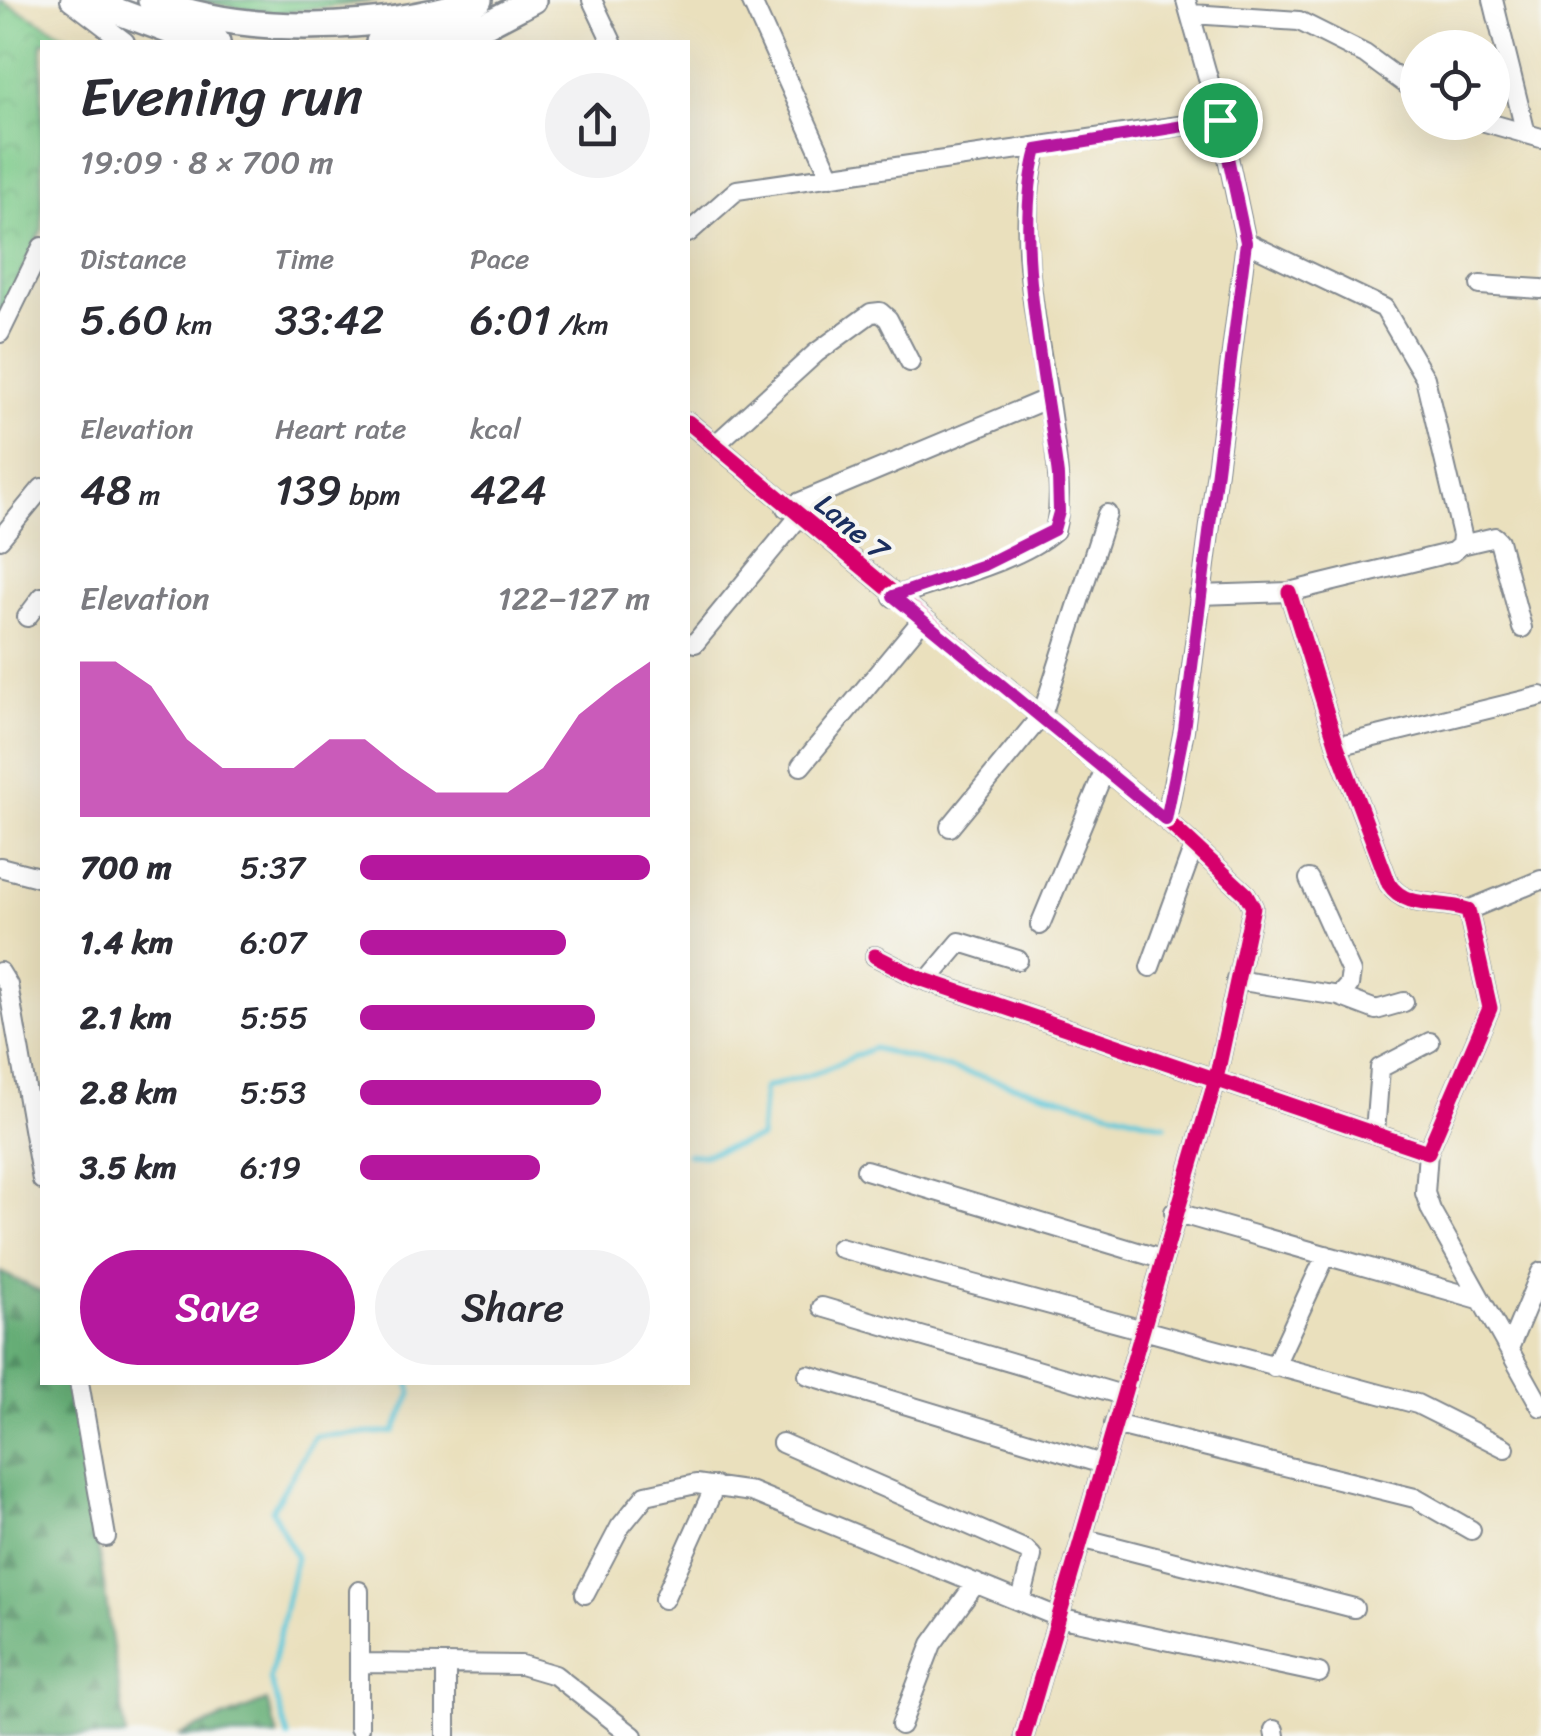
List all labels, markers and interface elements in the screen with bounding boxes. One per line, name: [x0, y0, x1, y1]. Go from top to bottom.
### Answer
map controls: [1400, 30, 1510, 140]
button: locate: [1400, 30, 1510, 140]
text: Evening run: [80, 48, 363, 145]
button: share: [545, 73, 650, 178]
pin: [1178, 78, 1263, 163]
icon: arrive: [1193, 93, 1248, 148]
text: 19:09 · 8 × 700 m: [80, 134, 333, 191]
text: Distance: [80, 234, 186, 283]
text: Time: [275, 234, 334, 283]
text: Pace: [470, 234, 529, 283]
text: 5.60: [80, 283, 169, 357]
text: 33:42: [275, 283, 384, 357]
text: 6:01: [470, 283, 551, 357]
text: km: [169, 300, 212, 349]
text: /km: [551, 300, 609, 349]
text: Elevation: [80, 404, 193, 453]
text: Heart rate: [275, 404, 406, 453]
text: kcal: [470, 404, 521, 453]
text: 48: [80, 453, 132, 527]
text: 139: [275, 453, 342, 527]
text: 424: [470, 453, 547, 527]
text: m: [132, 470, 160, 519]
text: bpm: [342, 470, 401, 519]
street label: Lane 7: [802, 479, 904, 576]
text: Elevation: [80, 570, 210, 627]
text: 122–127 m: [498, 570, 650, 627]
text: 700 m: [80, 839, 172, 896]
text: 5:37: [240, 839, 305, 896]
text: 1.4 km: [80, 914, 173, 971]
text: 6:07: [240, 914, 306, 971]
text: 2.1 km: [80, 989, 172, 1046]
text: 5:55: [240, 989, 308, 1046]
text: 2.8 km: [80, 1064, 177, 1121]
text: 5:53: [240, 1064, 306, 1121]
text: 3.5 km: [80, 1139, 177, 1196]
text: 6:19: [240, 1139, 301, 1196]
button: Save: [80, 1250, 355, 1365]
button: Share: [375, 1250, 650, 1365]

